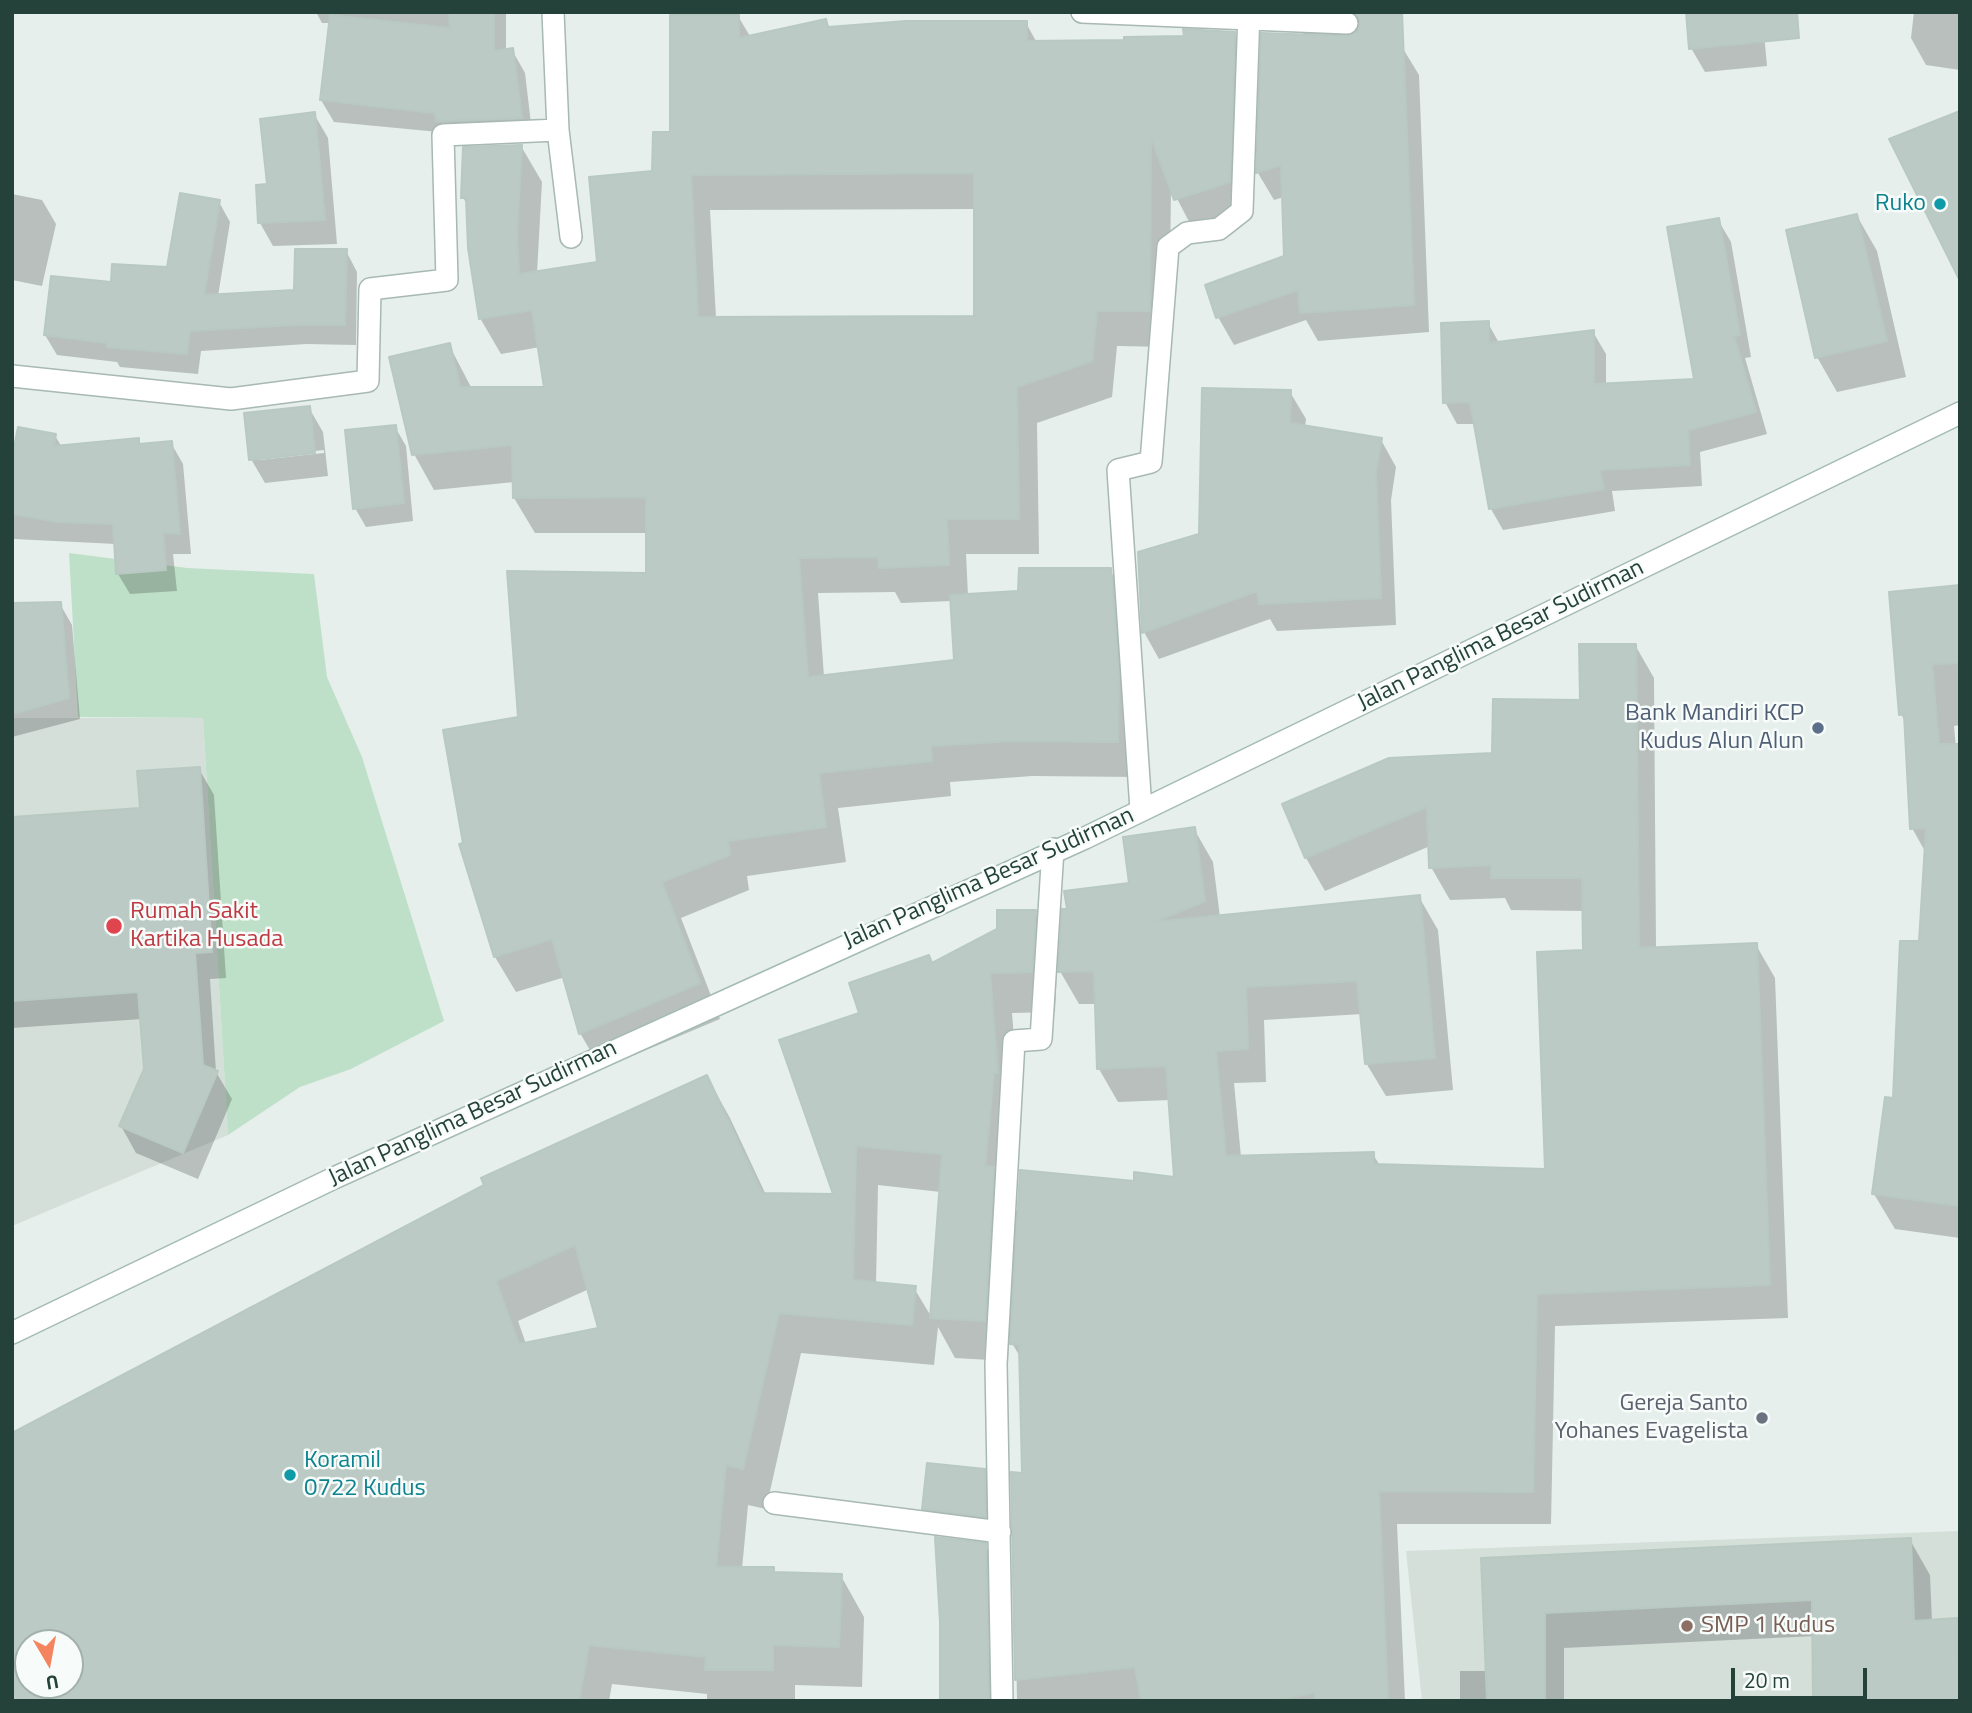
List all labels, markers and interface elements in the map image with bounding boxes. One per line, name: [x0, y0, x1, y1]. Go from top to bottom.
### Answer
place label: Ruko: [1875, 190, 1926, 218]
marker: Ruko: [1932, 196, 1948, 212]
street label: Jalan Panglima Besar Sudirman: [1353, 554, 1649, 718]
place label: Bank Mandiri KCP Kudus Alun Alun: [1625, 700, 1804, 756]
marker: Bank Mandiri KCP Kudus Alun Alun: [1810, 720, 1826, 736]
street label: Jalan Panglima Besar Sudirman: [839, 802, 1139, 956]
place label: Rumah Sakit Kartika Husada: [130, 898, 283, 954]
marker: Rumah Sakit Kartika Husada: [104, 916, 124, 936]
street label: Jalan Panglima Besar Sudirman: [324, 1034, 622, 1194]
place label: Gereja Santo Yohanes Evagelista: [1554, 1390, 1748, 1446]
marker: Gereja Santo Yohanes Evagelista: [1754, 1410, 1770, 1426]
place label: Koramil 0722 Kudus: [304, 1447, 426, 1503]
marker: Koramil 0722 Kudus: [282, 1467, 298, 1483]
place label: SMP 1 Kudus: [1701, 1612, 1835, 1640]
marker: SMP 1 Kudus: [1679, 1618, 1695, 1634]
north arrow: [14, 1629, 84, 1699]
scale bar: [1734, 1654, 1870, 1698]
text: 20 m: [1744, 1664, 1790, 1696]
text: U: [44, 1668, 61, 1699]

